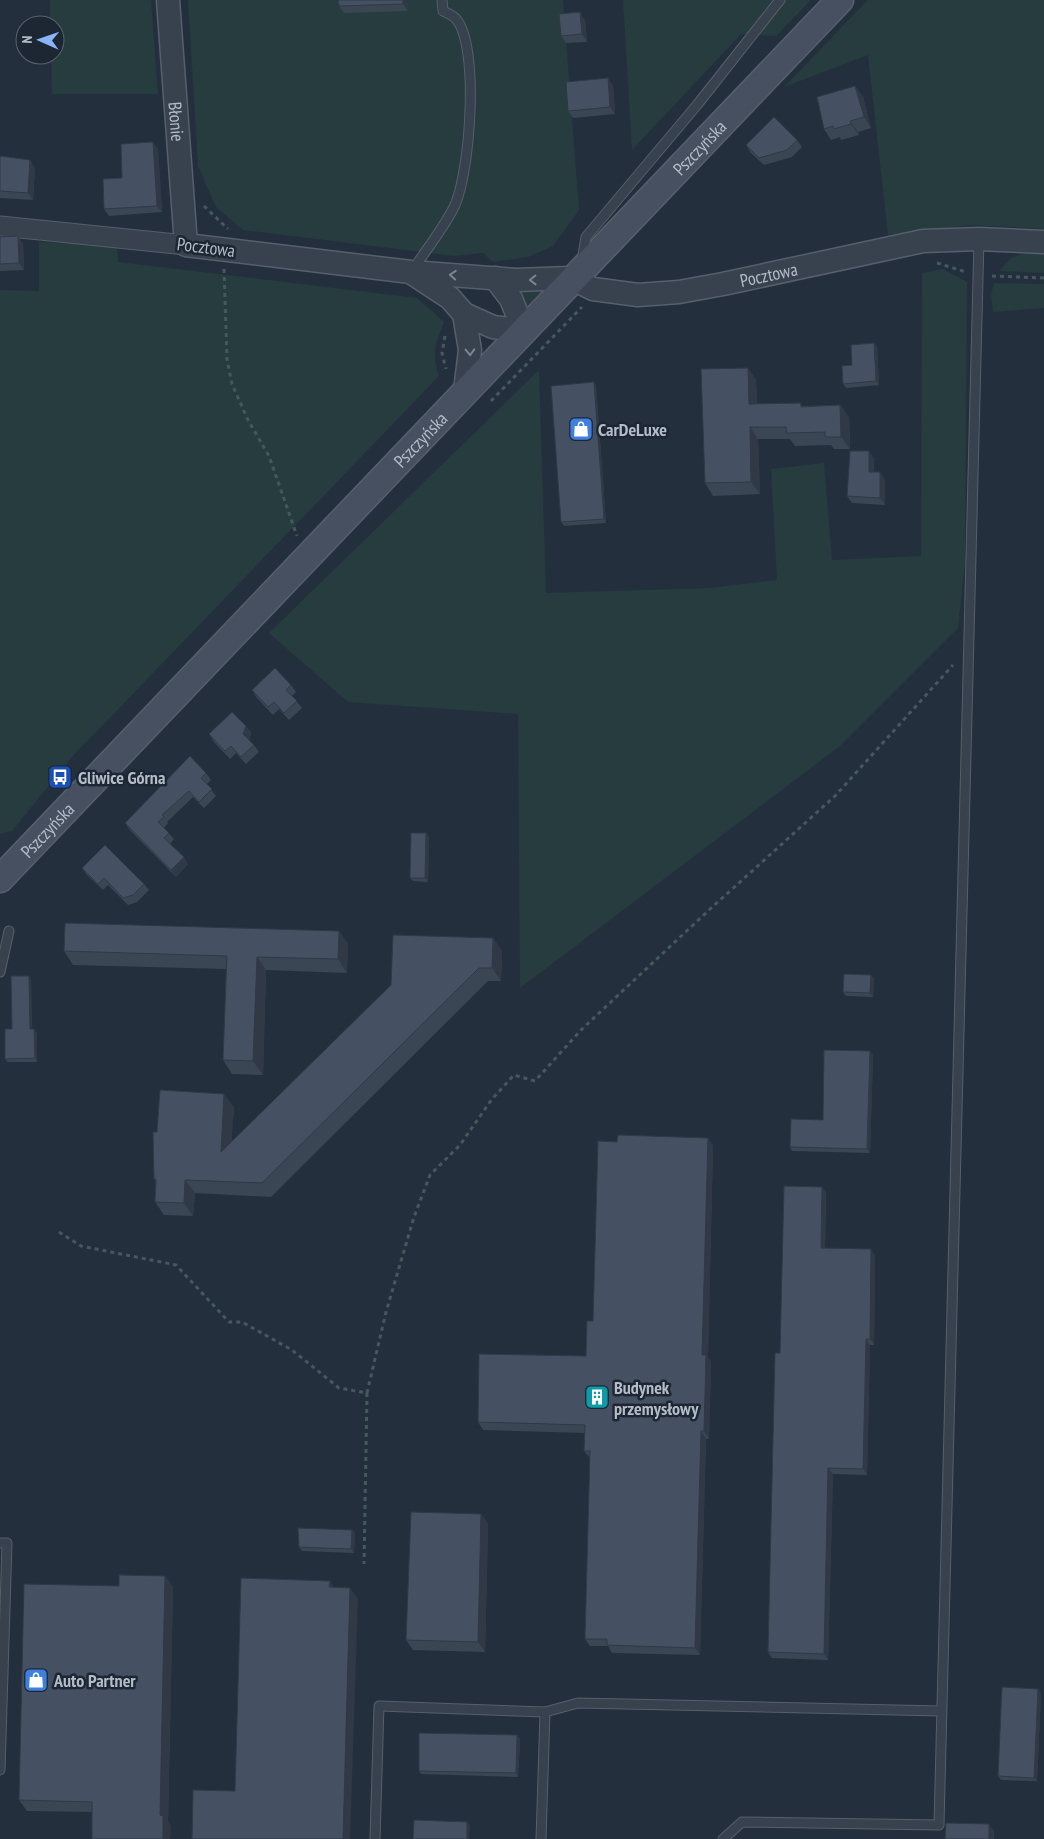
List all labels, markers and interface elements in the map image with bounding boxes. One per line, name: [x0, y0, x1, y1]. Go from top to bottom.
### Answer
north arrow: [15, 15, 65, 65]
text: N: [18, 35, 36, 44]
street label: Błonie: [164, 101, 190, 142]
street label: Pszczyńska: [668, 115, 731, 180]
street label: Pocztowa: [176, 232, 236, 262]
street label: Pocztowa: [738, 257, 799, 292]
one-way arrow: [449, 270, 457, 281]
one-way arrow: [529, 275, 536, 285]
one-way arrow: [464, 349, 475, 357]
street label: Pszczyńska: [388, 407, 452, 472]
shop icon: CarDeLuxe: [568, 416, 594, 442]
place label: CarDeLuxe: [598, 418, 667, 441]
bus stop icon: Gliwice Górna: [47, 764, 73, 790]
place label: Gliwice Górna: [78, 766, 165, 789]
street label: Pszczyńska: [15, 797, 79, 862]
place label: Budynek przemysłowy: [614, 1376, 699, 1420]
building icon: Budynek przemysłowy: [584, 1384, 610, 1410]
shop icon: Auto Partner: [23, 1667, 49, 1693]
place label: Auto Partner: [53, 1669, 136, 1692]

